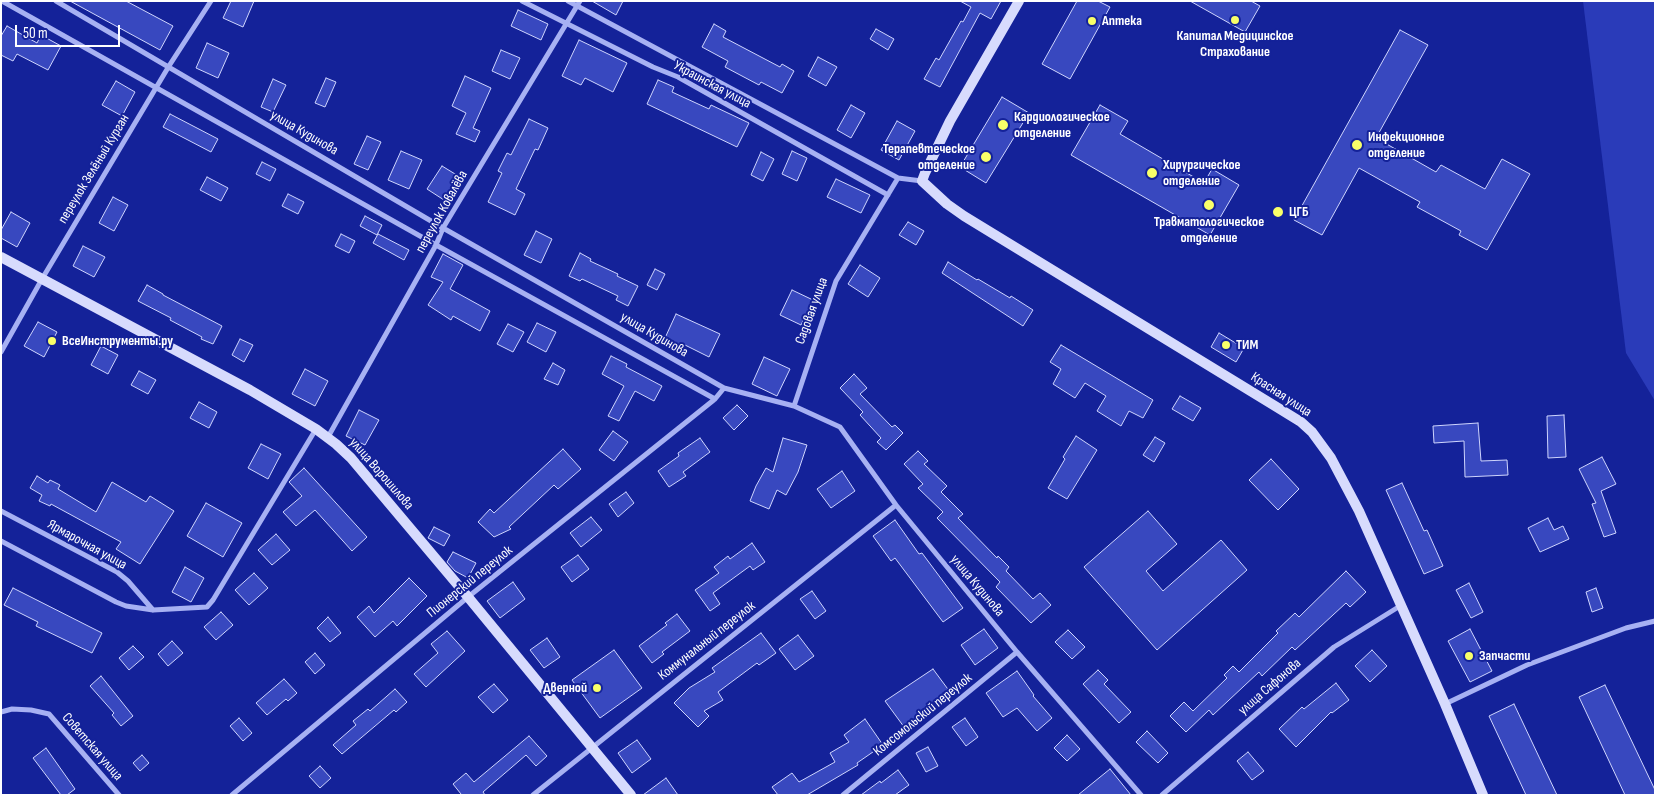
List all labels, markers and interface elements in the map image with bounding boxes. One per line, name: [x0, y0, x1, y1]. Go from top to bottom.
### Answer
place label: Аптека: [1102, 13, 1142, 29]
marker: Капитал Медицинское Страхование: [1229, 14, 1241, 26]
scale bar: [18, 15, 122, 47]
marker: Аптека: [1086, 15, 1098, 27]
text: 50 m: [23, 24, 48, 43]
place label: Капитал Медицинское Страхование: [1177, 28, 1293, 60]
street label: Украинская улица: [670, 58, 754, 112]
street label: улица Кудинова: [267, 107, 341, 159]
place label: Кардиологическое отделение: [1014, 109, 1110, 142]
street label: переулок Зелёный Курган: [55, 111, 133, 227]
marker: Кардиологическое отделение: [996, 118, 1010, 132]
place label: Инфекционное отделение: [1368, 129, 1444, 162]
marker: Инфекционное отделение: [1350, 138, 1364, 152]
place label: Терапевтеческое отделение: [883, 141, 975, 174]
marker: Терапевтеческое отделение: [979, 150, 993, 164]
place label: Хирургическое отделение: [1163, 157, 1241, 190]
marker: Хирургическое отделение: [1145, 166, 1159, 180]
street label: переулок Ковалёва: [412, 168, 472, 256]
marker: Травматологическое отделение: [1202, 198, 1216, 212]
place label: ЦГБ: [1289, 204, 1308, 220]
marker: ЦГБ: [1271, 205, 1285, 219]
place label: Травматологическое отделение: [1154, 214, 1264, 246]
street label: Садовая улица: [792, 275, 832, 347]
street label: улица Кудинова: [617, 309, 691, 361]
place label: ВсеИнструменты.ру: [62, 333, 173, 349]
marker: ВсеИнструменты.ру: [46, 335, 58, 347]
place label: ТИМ: [1236, 337, 1258, 353]
marker: ТИМ: [1220, 339, 1232, 351]
street label: Красная улица: [1247, 369, 1315, 421]
street label: улица Ворошилова: [345, 435, 417, 513]
street label: Ярмарочная улица: [44, 516, 130, 574]
street label: Пионерский переулок: [424, 542, 516, 622]
street label: улица Кудинова: [946, 552, 1008, 620]
street label: Коммунальный переулок: [655, 598, 759, 684]
place label: Запчасти: [1479, 648, 1530, 664]
marker: Запчасти: [1463, 650, 1475, 662]
street label: улица Сафонова: [1235, 655, 1305, 719]
street label: Комсомольский переулок: [870, 670, 976, 760]
place label: Дверной: [543, 680, 587, 696]
marker: Дверной: [591, 682, 603, 694]
street label: Советская улица: [58, 710, 126, 784]

